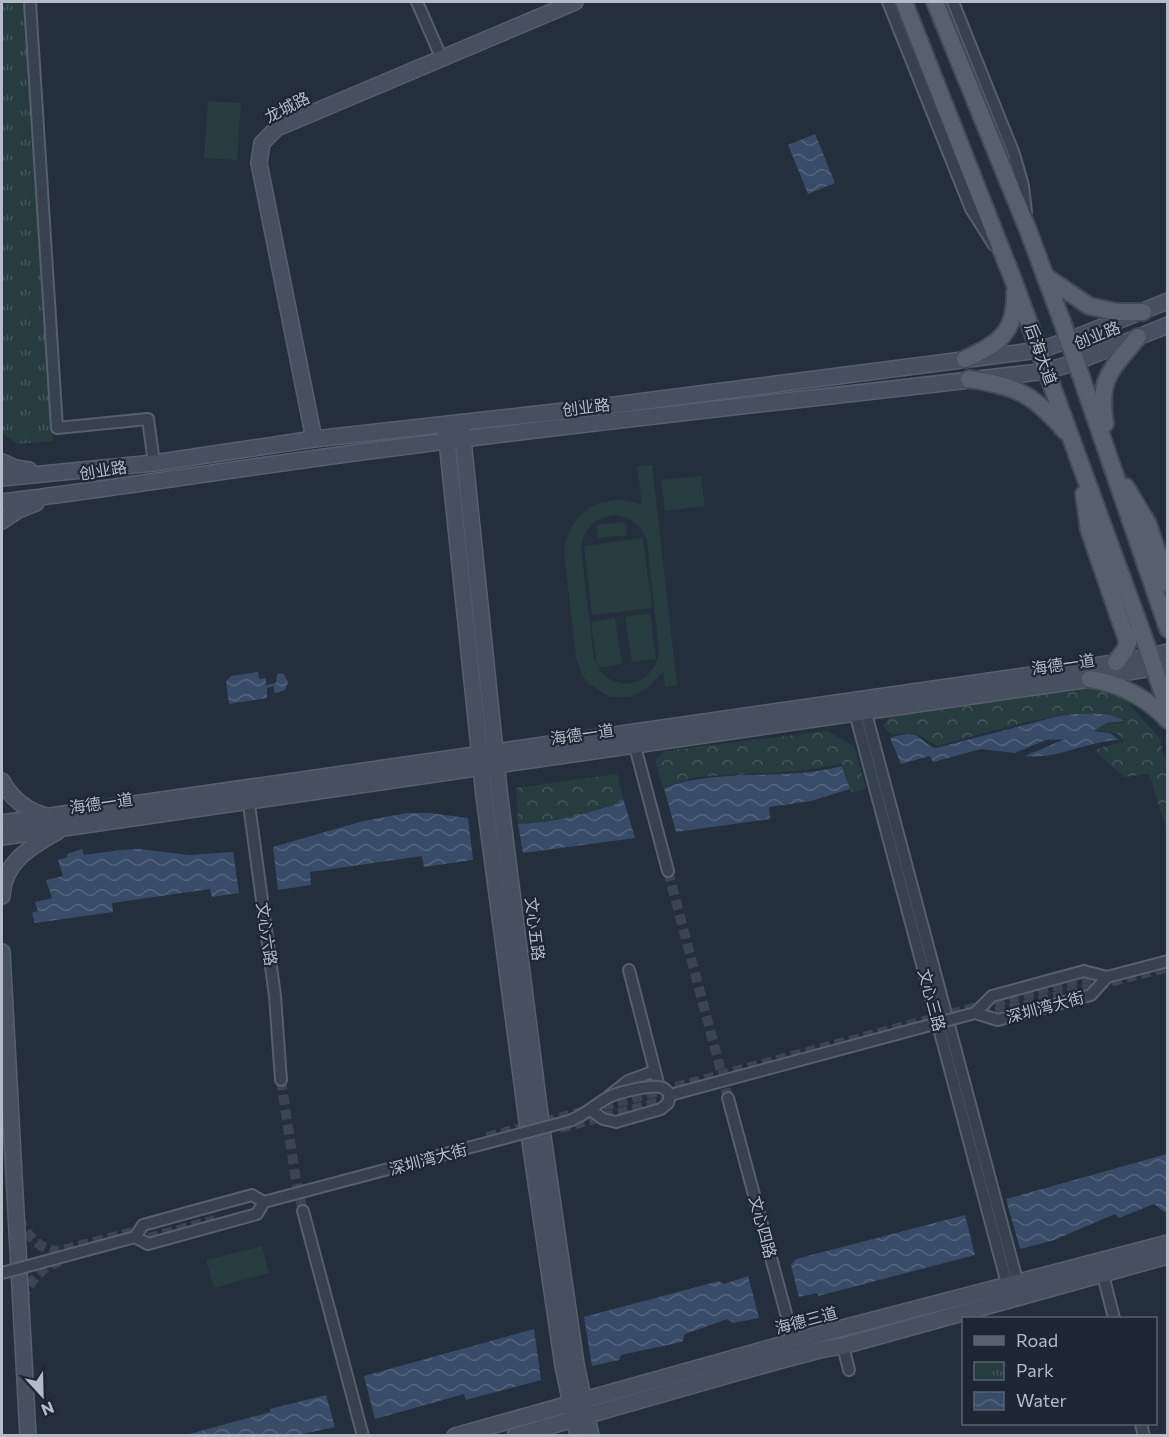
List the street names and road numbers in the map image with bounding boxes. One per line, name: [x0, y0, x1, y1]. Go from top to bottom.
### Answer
street label: 龙城路: [261, 87, 312, 126]
street label: 创业路: [1071, 317, 1123, 352]
street label: 后海大道: [1022, 321, 1061, 387]
street label: 创业路: [561, 394, 611, 419]
street label: 创业路: [78, 456, 128, 483]
street label: 海德一道: [1030, 650, 1096, 677]
street label: 海德一道: [549, 720, 615, 747]
street label: 海德一道: [68, 789, 134, 816]
street label: 文心五路: [522, 896, 549, 962]
street label: 文心六路: [254, 901, 281, 967]
street label: 文心三路: [915, 966, 950, 1033]
street label: 深圳湾大街: [1004, 987, 1086, 1026]
street label: 深圳湾大街: [387, 1139, 469, 1178]
street label: 文心四路: [746, 1193, 781, 1260]
street label: 海德三道: [772, 1302, 839, 1337]

